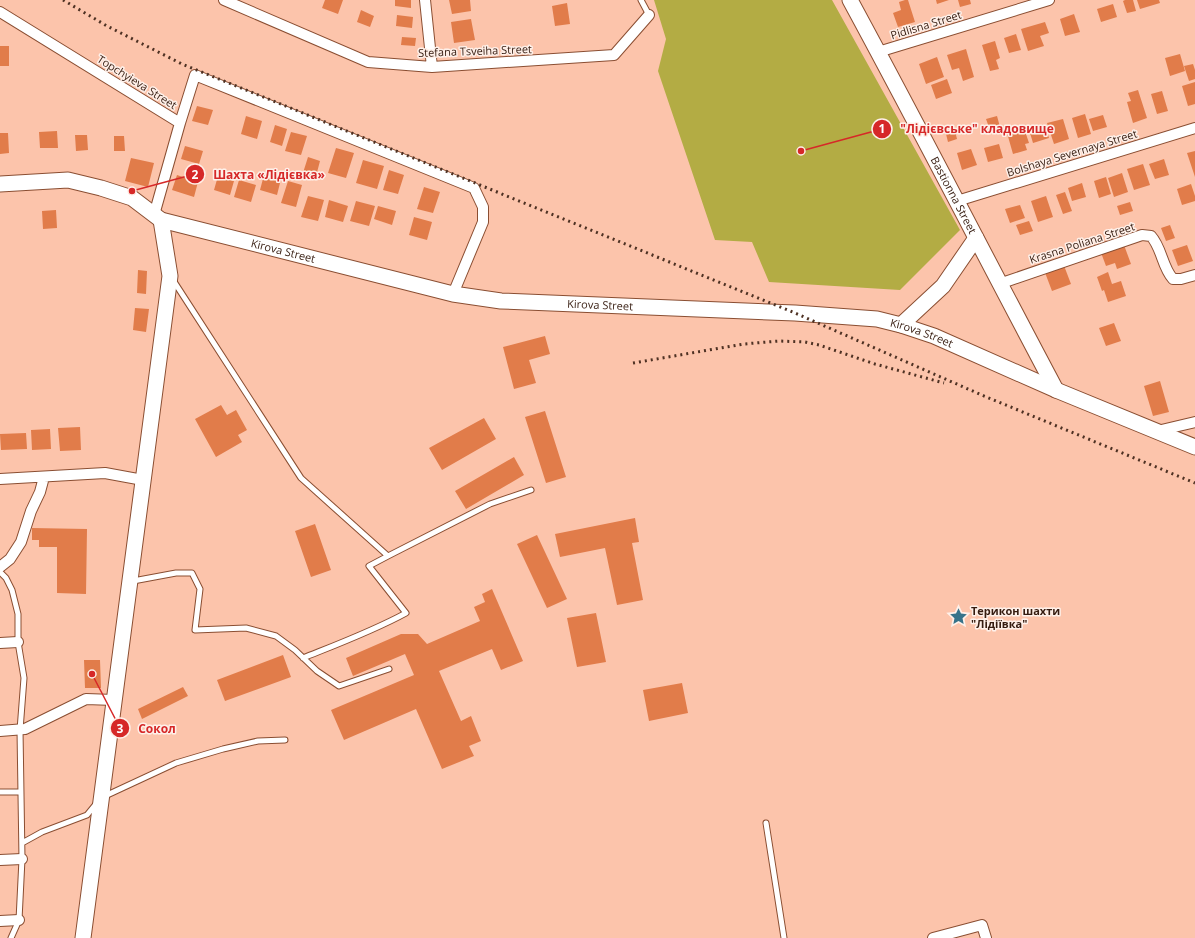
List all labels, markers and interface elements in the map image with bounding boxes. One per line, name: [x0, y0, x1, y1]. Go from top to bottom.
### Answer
street label: Pidlisna Street: [889, 7, 963, 42]
street label: Stefana Tsveiha Street: [418, 41, 532, 60]
street label: Topchyieva Street: [95, 51, 180, 112]
callout: "Лідієвське" кладовище: [872, 117, 1062, 141]
text: 1: [879, 120, 885, 137]
text: "Лідієвське" кладовище: [900, 120, 1054, 137]
street label: Bolshaya Severnaya Street: [1005, 126, 1139, 180]
street label: Bastionna Street: [928, 154, 981, 236]
callout: Шахта «Лідієвка»: [185, 162, 332, 186]
text: 2: [192, 166, 199, 183]
text: Шахта «Лідієвка»: [213, 166, 325, 183]
street label: Krasna Poliana Street: [1027, 218, 1136, 267]
street label: Kirova Street: [249, 235, 317, 266]
street label: Kirova Street: [567, 296, 633, 313]
street label: Kirova Street: [889, 315, 956, 351]
place label: Терикон шахти "Лідіївка": [971, 603, 1060, 631]
place icon: Терикон шахти "Лідіївка": [948, 607, 968, 627]
callout: Сокол: [110, 716, 183, 740]
text: 3: [117, 720, 124, 737]
text: Сокол: [138, 720, 176, 737]

